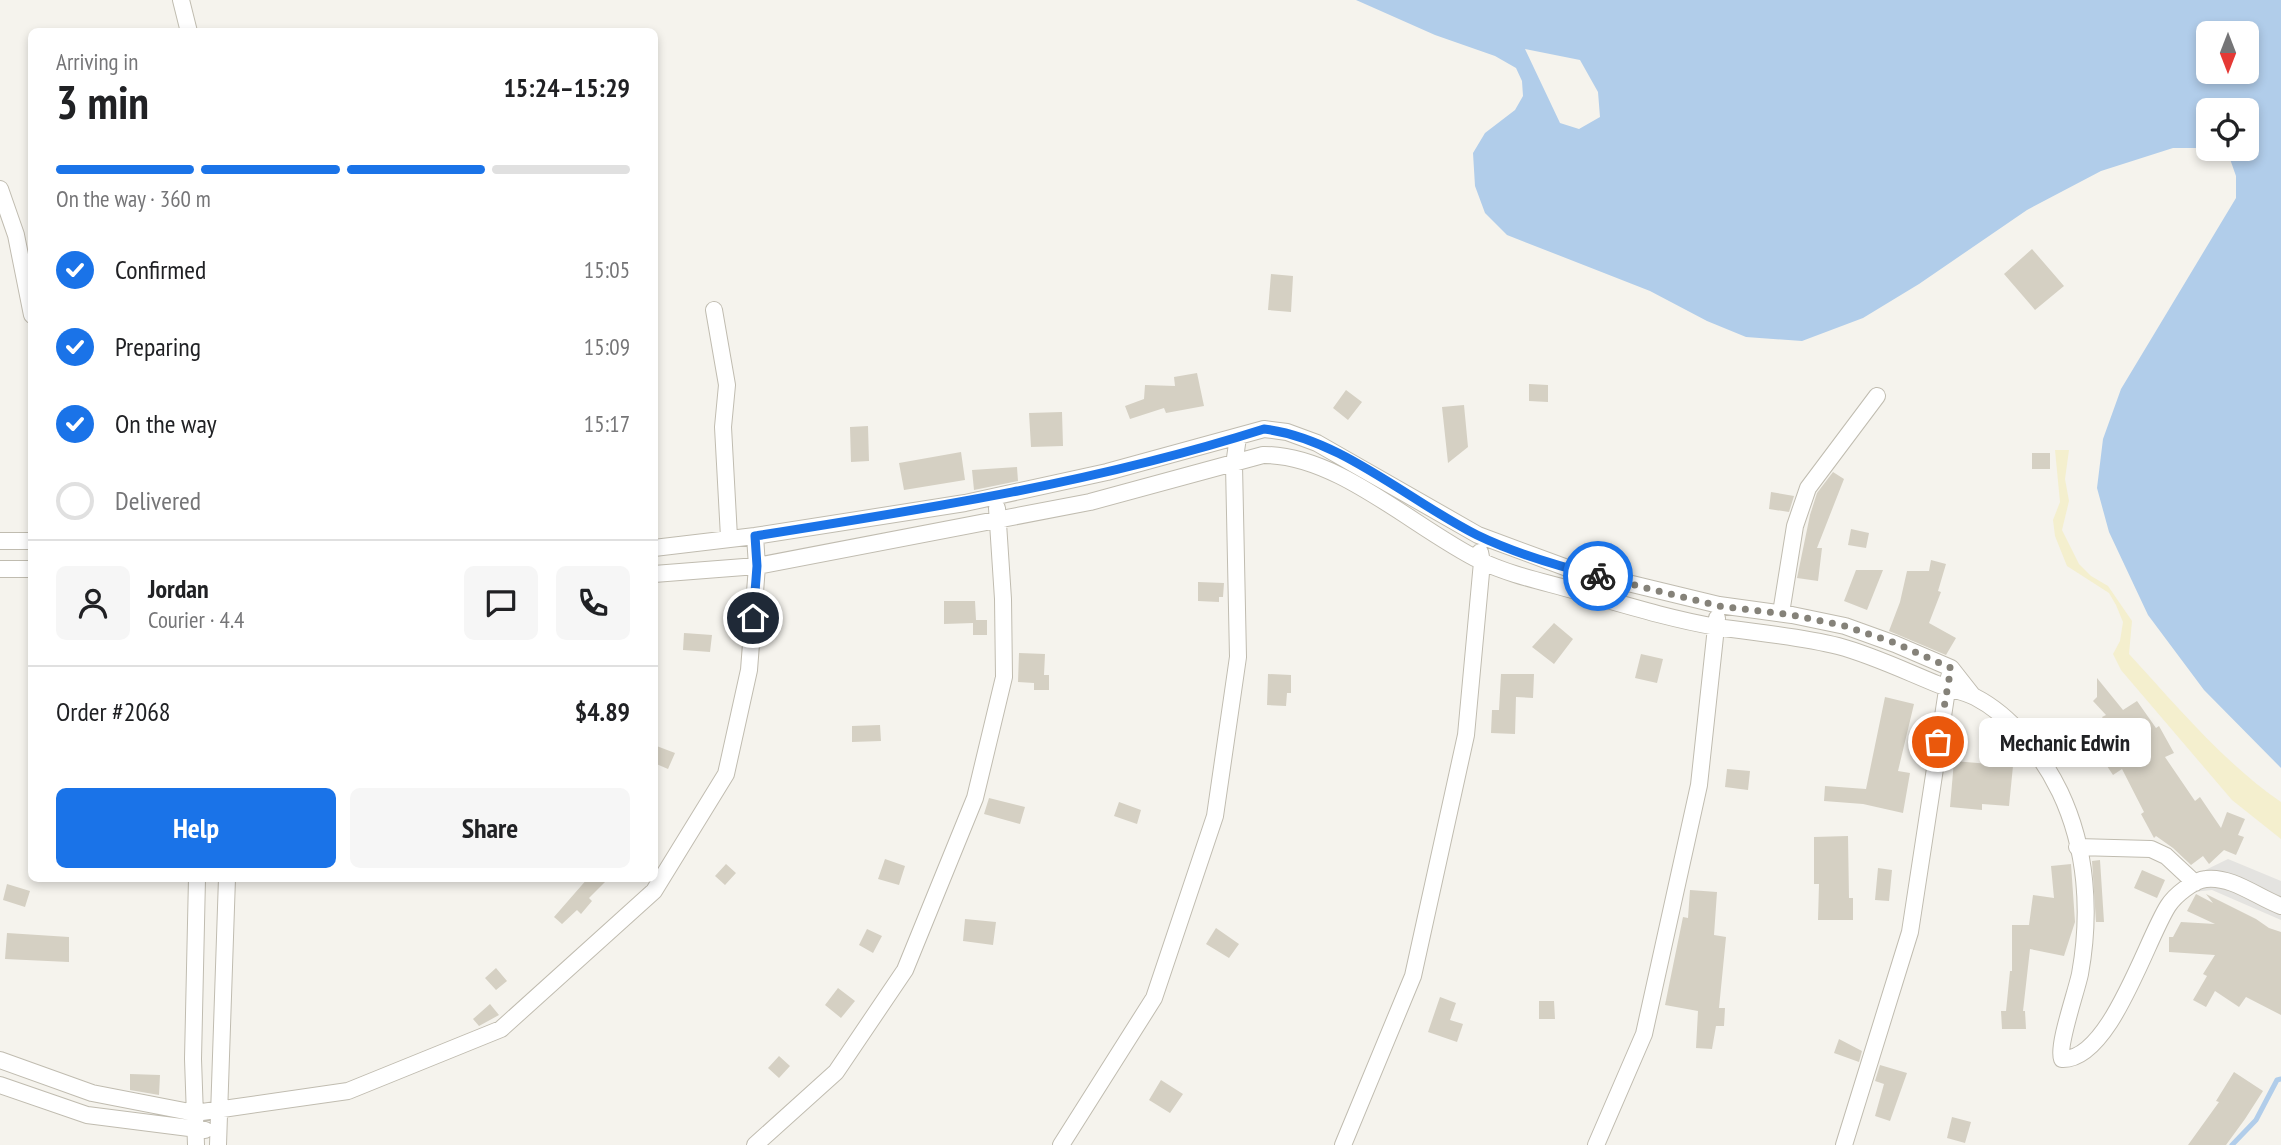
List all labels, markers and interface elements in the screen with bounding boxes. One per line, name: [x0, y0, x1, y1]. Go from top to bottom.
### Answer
north arrow: [2196, 21, 2259, 84]
map controls: [2196, 21, 2259, 161]
text: Arriving in: [56, 47, 138, 76]
text: 15:24–15:29: [503, 71, 630, 104]
text: 3 min: [56, 72, 149, 132]
button: locate: [2196, 98, 2259, 161]
text: On the way · 360 m: [56, 184, 211, 213]
icon: check: [56, 251, 94, 289]
text: Confirmed: [115, 253, 206, 286]
text: 15:05: [584, 255, 630, 284]
icon: check: [56, 328, 94, 366]
text: Preparing: [115, 330, 201, 363]
text: 15:09: [584, 332, 630, 361]
icon: check: [56, 405, 94, 443]
text: On the way: [115, 407, 217, 440]
text: 15:17: [584, 409, 630, 438]
text: Delivered: [115, 484, 201, 517]
courier: [1563, 541, 1633, 611]
icon: bike: [1579, 557, 1617, 595]
button: person: [56, 566, 130, 640]
button: chat: [464, 566, 538, 640]
button: phone: [556, 566, 630, 640]
text: Jordan: [148, 572, 209, 605]
pin: [723, 588, 783, 648]
icon: home: [734, 599, 772, 637]
text: Courier · 4.4: [148, 605, 244, 634]
text: Order #2068: [56, 695, 171, 728]
text: $4.89: [575, 695, 630, 728]
pin: [1908, 712, 1968, 772]
callout: Mechanic Edwin: [1980, 718, 2152, 766]
icon: bag: [1919, 723, 1957, 761]
text: Mechanic Edwin: [2000, 728, 2130, 757]
button: Help: [56, 788, 336, 868]
button: Share: [350, 788, 630, 868]

